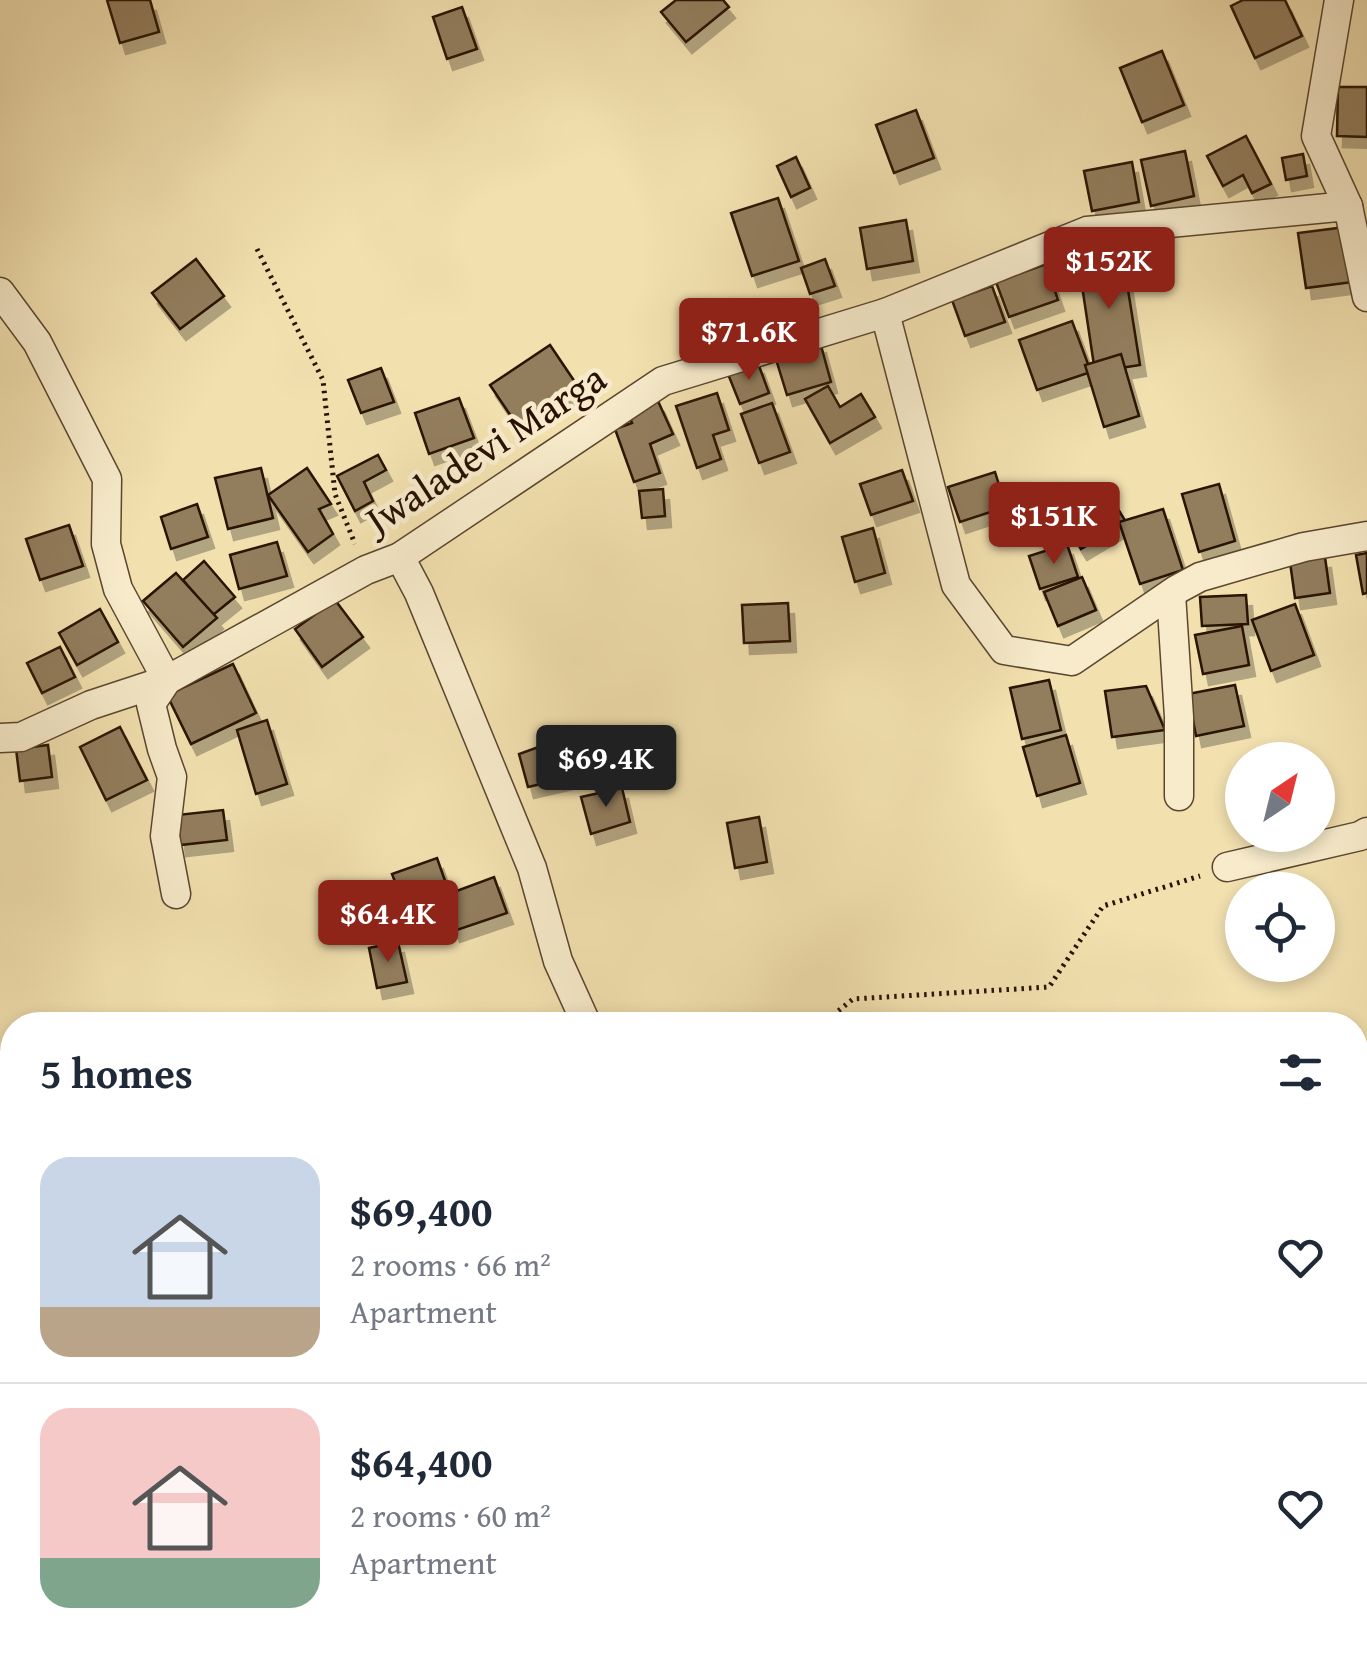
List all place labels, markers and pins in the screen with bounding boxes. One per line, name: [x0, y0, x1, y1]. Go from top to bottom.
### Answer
pin: $152K: [1039, 227, 1179, 312]
pin: $71.6K: [668, 298, 830, 383]
pin: $151K: [984, 482, 1124, 567]
pin: $69.4K: [525, 725, 687, 810]
pin: $64.4K: [307, 880, 469, 965]

